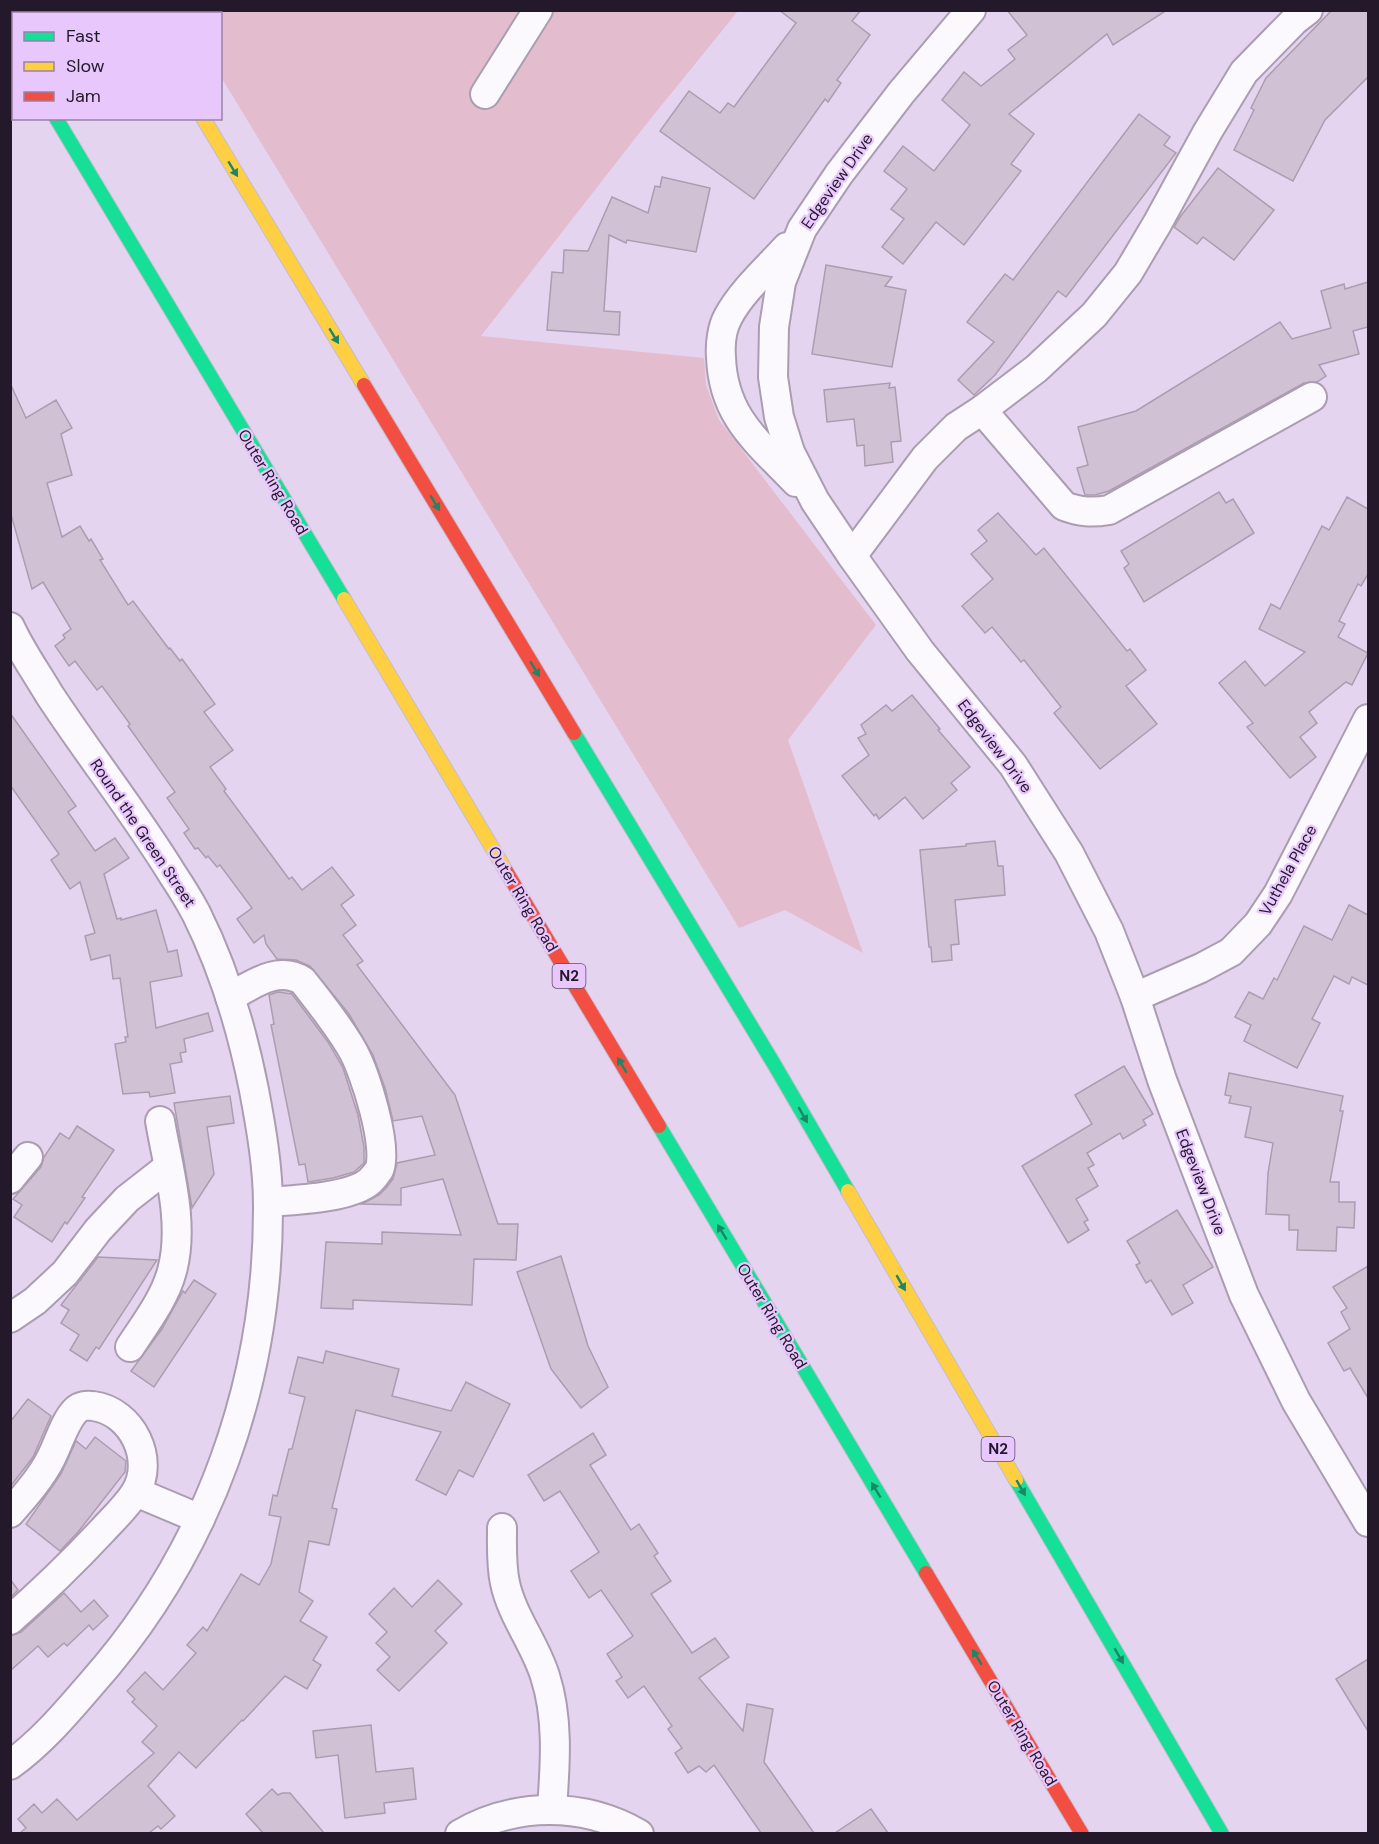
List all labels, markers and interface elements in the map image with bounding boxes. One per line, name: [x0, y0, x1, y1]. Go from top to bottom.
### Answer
legend: [12, 12, 222, 120]
text: Fast: [66, 24, 101, 48]
text: Slow: [66, 54, 105, 78]
text: Jam: [66, 84, 101, 108]
street label: Edgeview Drive: [796, 129, 878, 233]
one-way arrow: [228, 161, 239, 177]
one-way arrow: [329, 328, 339, 345]
street label: Outer Ring Road: [233, 425, 313, 539]
one-way arrow: [429, 495, 440, 511]
one-way arrow: [530, 661, 541, 678]
street label: Edgeview Drive: [953, 695, 1037, 797]
street label: Round the Green Street: [85, 755, 201, 911]
street label: Vuthela Place: [1254, 821, 1322, 919]
street label: Outer Ring Road: [483, 842, 563, 956]
road number: N2: [552, 964, 586, 988]
one-way arrow: [617, 1057, 628, 1073]
one-way arrow: [798, 1107, 808, 1124]
street label: Edgeview Drive: [1171, 1126, 1231, 1238]
one-way arrow: [717, 1224, 728, 1240]
street label: Outer Ring Road: [732, 1259, 812, 1373]
one-way arrow: [896, 1275, 907, 1291]
road number: N2: [982, 1437, 1014, 1461]
one-way arrow: [1015, 1480, 1026, 1496]
one-way arrow: [871, 1482, 882, 1498]
one-way arrow: [1114, 1648, 1124, 1665]
one-way arrow: [971, 1649, 982, 1665]
street label: Outer Ring Road: [982, 1676, 1062, 1790]

